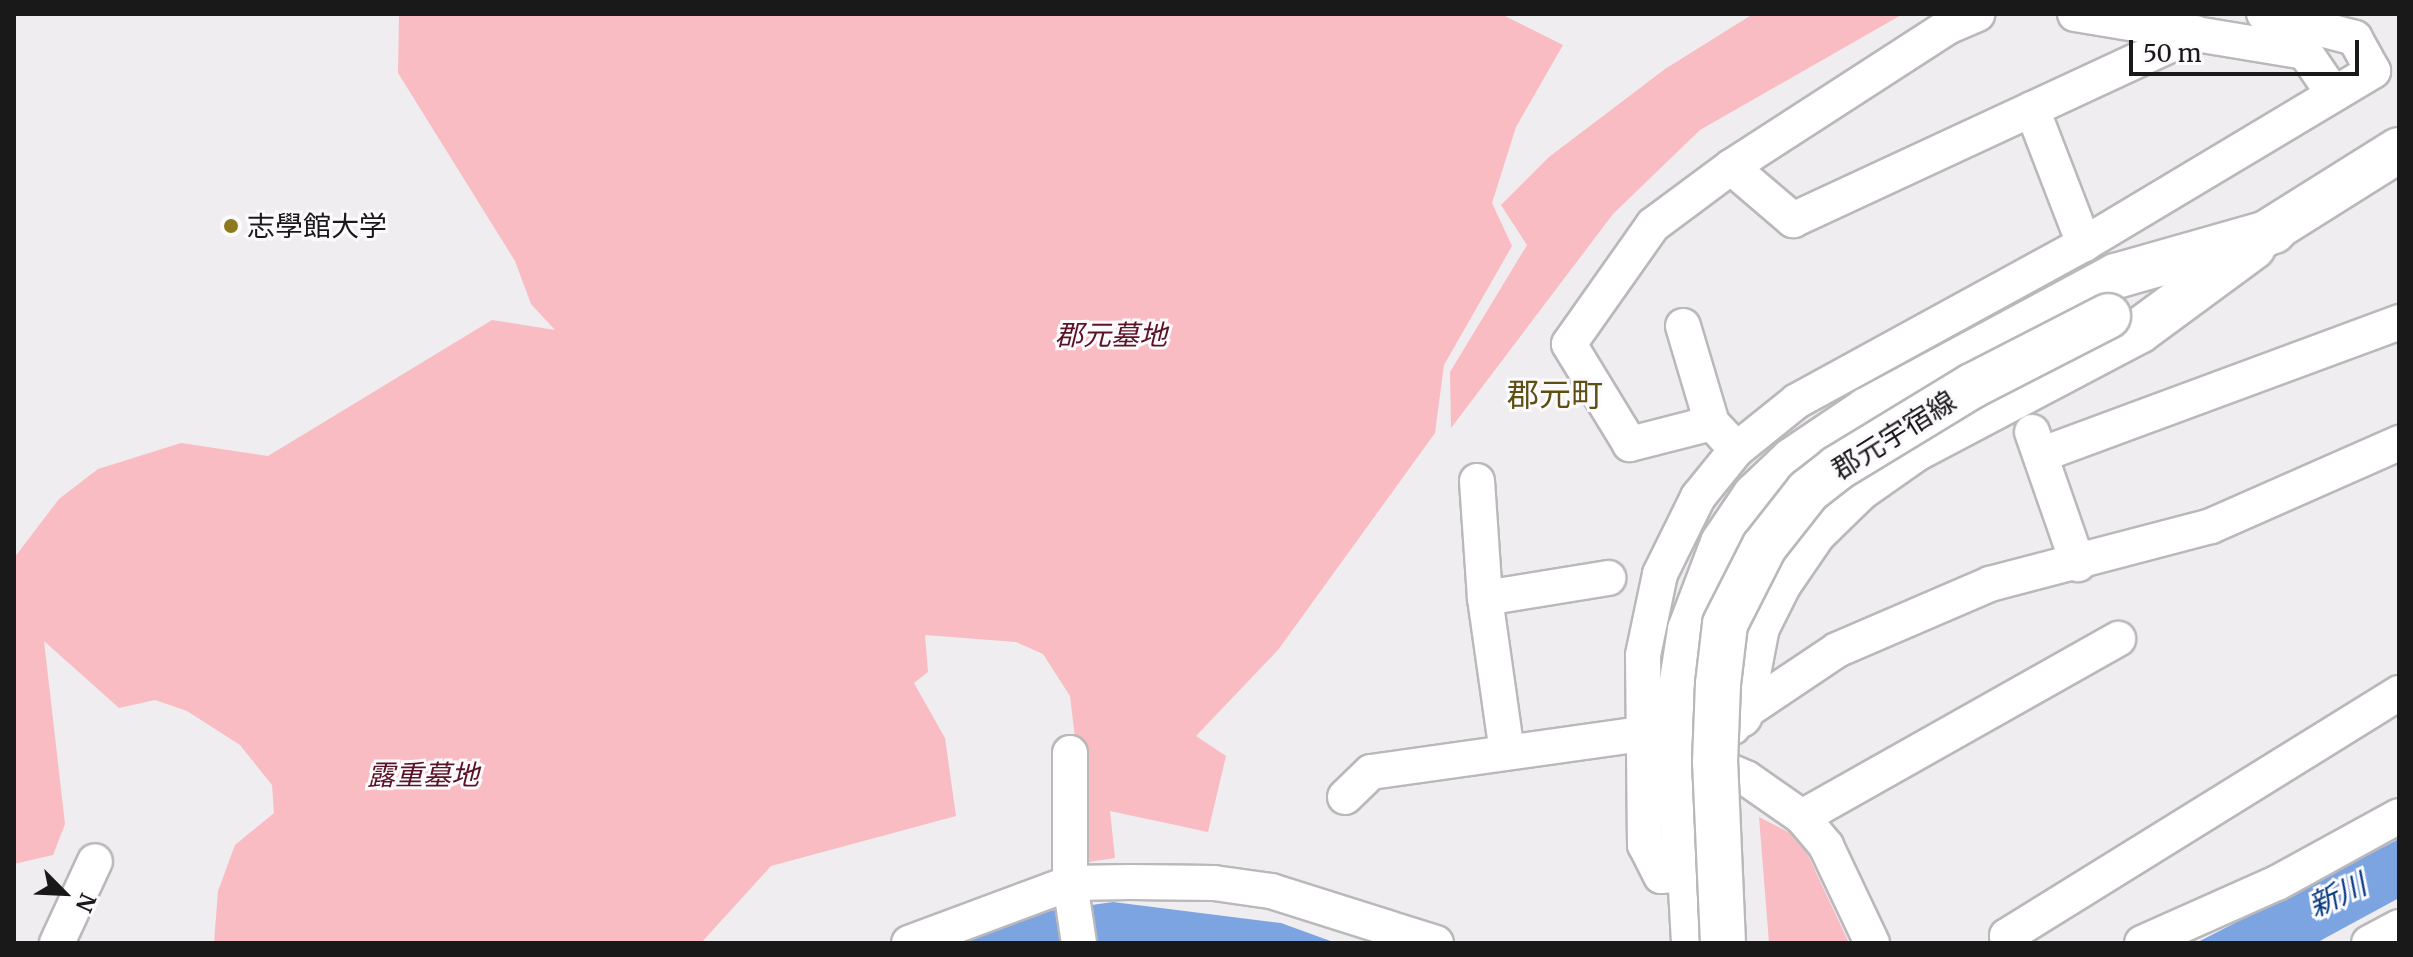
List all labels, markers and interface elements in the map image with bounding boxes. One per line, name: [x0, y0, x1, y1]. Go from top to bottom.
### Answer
scale bar: [2133, 24, 2363, 74]
text: 50 m: [2143, 38, 2202, 69]
place label: 志學館大学: [247, 209, 387, 243]
marker: 志學館大学: [222, 217, 240, 235]
park label: 郡元墓地: [1055, 318, 1167, 352]
district label: 郡元町: [1507, 376, 1603, 414]
street label: 郡元宇宿線: [1826, 384, 1962, 486]
park label: 露重墓地: [367, 758, 479, 792]
north arrow: [24, 853, 104, 933]
water label: 新川: [2302, 866, 2372, 924]
text: N: [70, 889, 102, 916]

